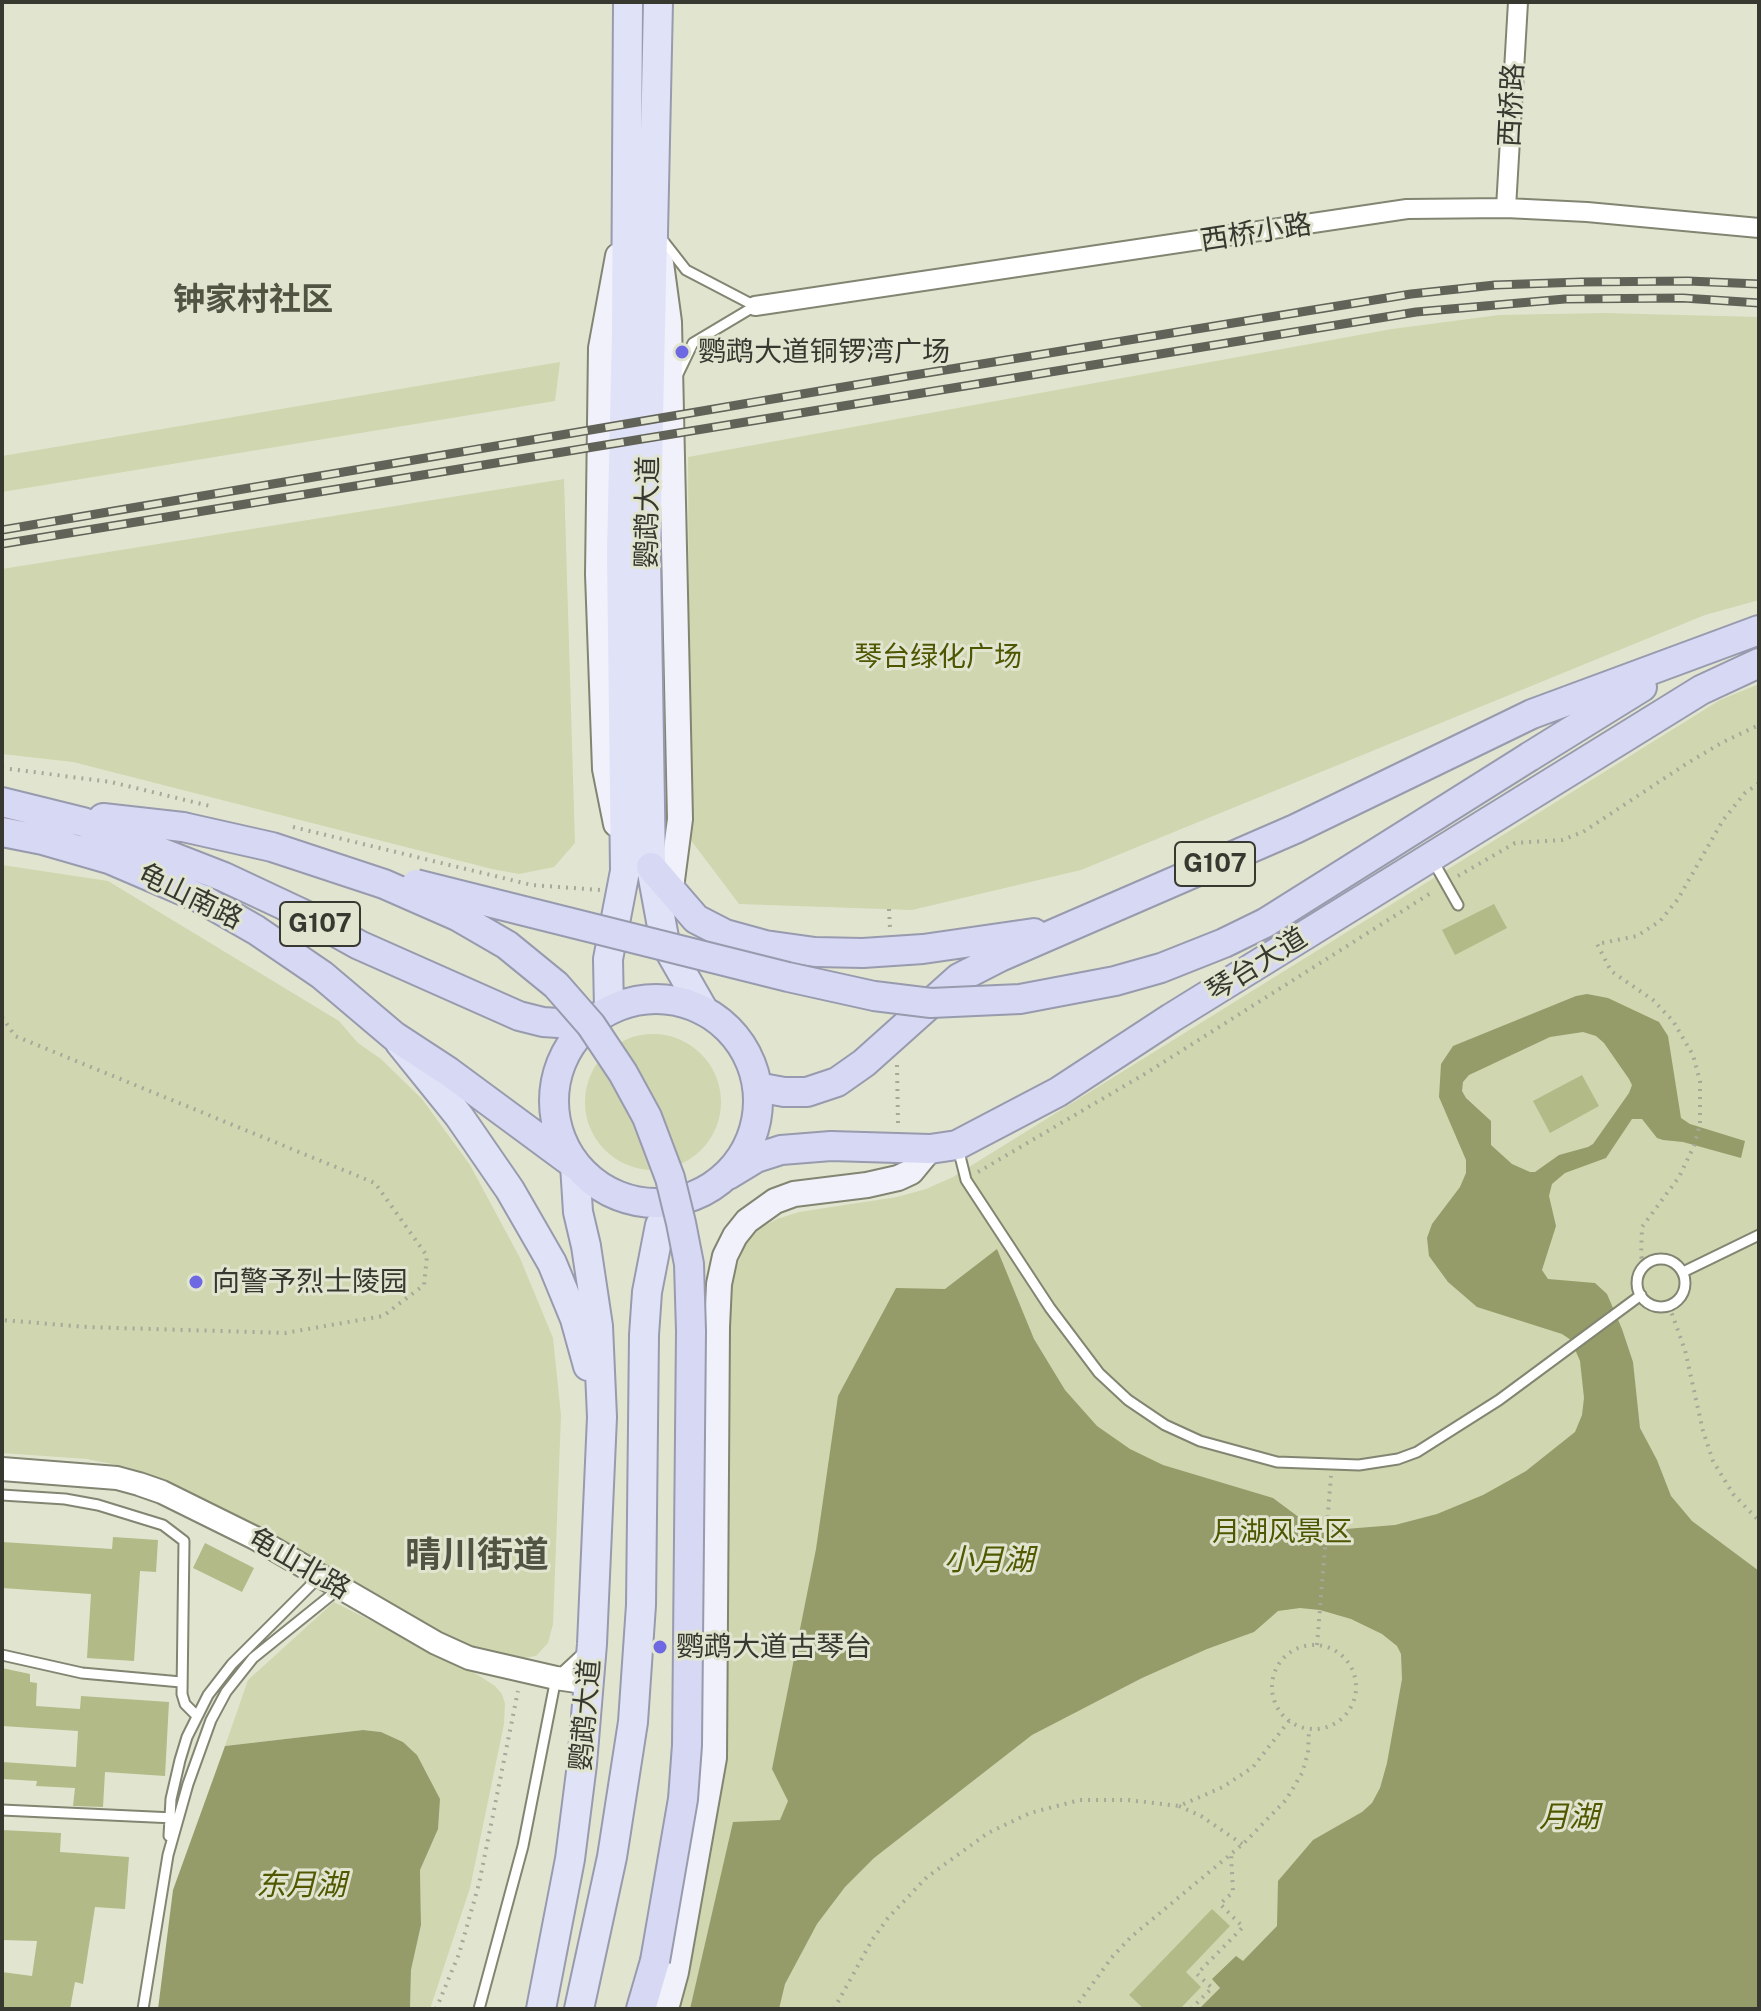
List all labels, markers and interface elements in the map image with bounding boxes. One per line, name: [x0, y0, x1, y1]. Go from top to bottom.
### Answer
street label: 西桥路: [1493, 62, 1531, 148]
street label: 西桥小路: [1198, 208, 1314, 258]
district label: 钟家村社区: [173, 281, 333, 319]
place label: 鹦鹉大道铜锣湾广场: [698, 335, 950, 369]
marker: 鹦鹉大道铜锣湾广场: [673, 343, 691, 361]
street label: 鹦鹉大道: [630, 456, 666, 568]
park label: 琴台绿化广场: [854, 640, 1022, 674]
road number: G107: [1175, 842, 1255, 886]
street label: 龟山南路: [132, 857, 248, 937]
road number: G107: [280, 902, 360, 946]
street label: 琴台大道: [1201, 921, 1313, 1009]
place label: 向警予烈士陵园: [212, 1265, 408, 1299]
marker: 向警予烈士陵园: [187, 1273, 205, 1291]
park label: 月湖风景区: [1212, 1515, 1352, 1549]
street label: 龟山北路: [242, 1521, 356, 1607]
district label: 晴川街道: [405, 1534, 549, 1578]
water label: 小月湖: [944, 1543, 1034, 1579]
place label: 鹦鹉大道古琴台: [676, 1630, 872, 1664]
marker: 鹦鹉大道古琴台: [651, 1638, 669, 1656]
street label: 鹦鹉大道: [564, 1658, 608, 1772]
water label: 月湖: [1539, 1800, 1599, 1836]
water label: 东月湖: [256, 1868, 346, 1904]

